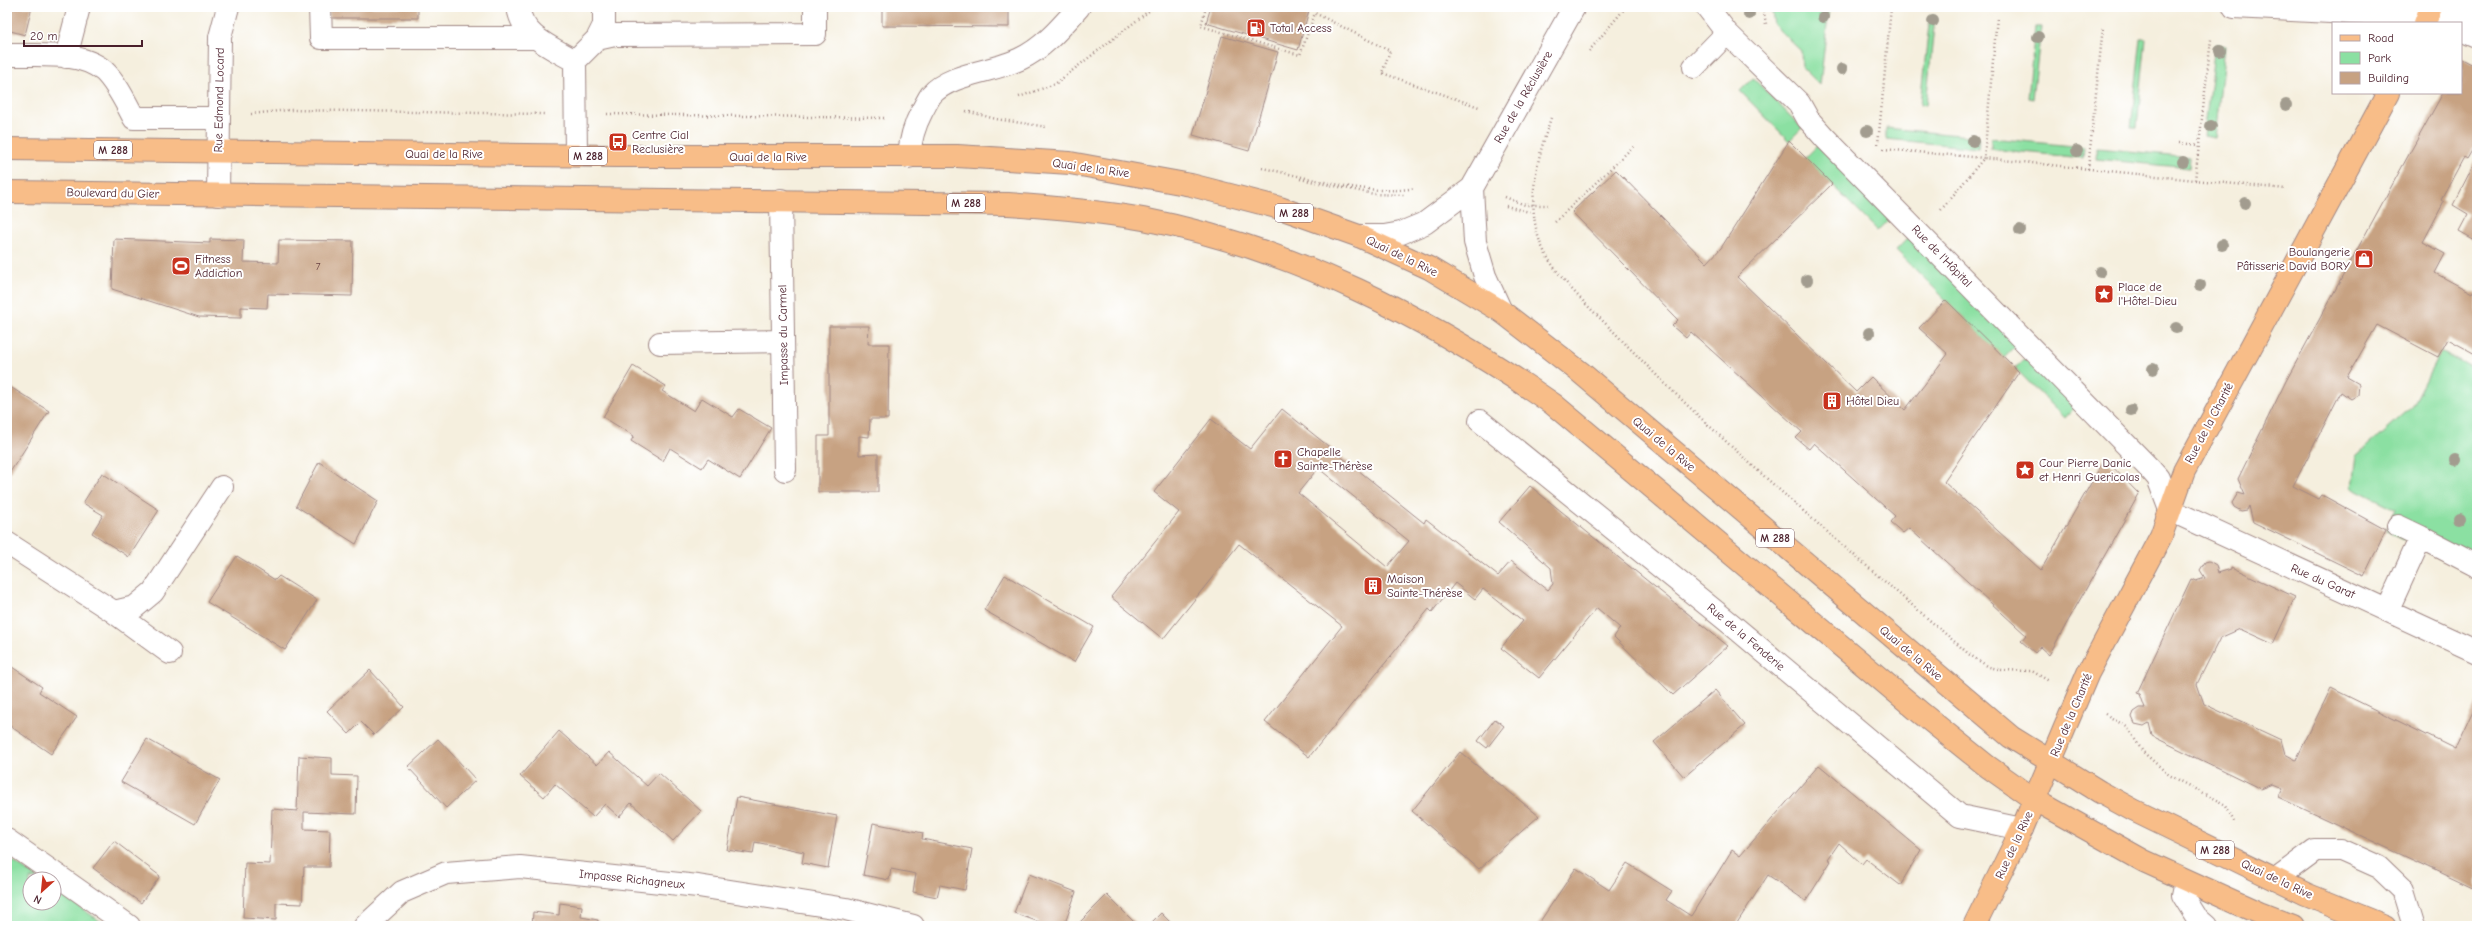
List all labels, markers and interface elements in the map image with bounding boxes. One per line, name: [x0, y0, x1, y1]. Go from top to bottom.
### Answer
fuel station icon: Total Access: [1245, 17, 1267, 39]
place label: Total Access: [1270, 21, 1332, 35]
scale bar: [24, 22, 142, 48]
legend: [2332, 22, 2462, 94]
text: 20 m: [30, 29, 58, 43]
text: Road: [2368, 31, 2394, 45]
street label: Rue Edmond Locard: [211, 47, 227, 153]
street label: Rue de la Réclusière: [1491, 48, 1555, 146]
text: Park: [2368, 51, 2391, 65]
text: Building: [2368, 71, 2409, 85]
place label: Centre Cial Reclusière: [632, 128, 689, 156]
bus stop icon: Centre Cial Reclusière: [607, 131, 629, 153]
road number: M 288: [94, 141, 132, 159]
street label: Quai de la Rive: [405, 147, 483, 161]
road number: M 288: [569, 147, 607, 165]
street label: Quai de la Rive: [729, 150, 807, 164]
street label: Quai de la Rive: [1052, 156, 1130, 180]
street label: Boulevard du Gier: [66, 185, 160, 201]
road number: M 288: [947, 194, 985, 212]
road number: M 288: [1275, 204, 1313, 222]
street label: Rue de l'Hôpital: [1909, 222, 1975, 290]
street label: Quai de la Rive: [1364, 233, 1440, 279]
place label: Boulangerie Pâtisserie David BORY: [2237, 245, 2351, 273]
shop icon: Boulangerie Pâtisserie David BORY: [2353, 248, 2375, 270]
place label: Fitness Addiction: [195, 252, 242, 280]
sports icon: Fitness Addiction: [170, 255, 192, 277]
house number: 7: [316, 261, 321, 273]
place label: Place de l'Hôtel-Dieu: [2118, 280, 2177, 308]
place icon: Place de l'Hôtel-Dieu: [2093, 283, 2115, 305]
street label: Impasse du Carmel: [775, 285, 791, 385]
street label: Rue de la Charité: [2182, 380, 2236, 466]
building icon: Hôtel Dieu: [1821, 390, 1843, 412]
place label: Hôtel Dieu: [1846, 394, 1899, 408]
street label: Quai de la Rive: [1630, 414, 1698, 474]
place label: Chapelle Sainte-Thérèse: [1297, 445, 1372, 473]
church icon: Chapelle Sainte-Thérèse: [1272, 448, 1294, 470]
place label: Cour Pierre Danic et Henri Guericolas: [2039, 456, 2139, 484]
place icon: Cour Pierre Danic et Henri Guericolas: [2014, 459, 2036, 481]
road number: M 288: [1756, 529, 1794, 547]
street label: Rue du Garat: [2289, 561, 2358, 602]
place label: Maison Sainte-Thérèse: [1387, 572, 1462, 600]
building icon: Maison Sainte-Thérèse: [1362, 575, 1384, 597]
street label: Rue de la Fenderie: [1704, 600, 1788, 674]
street label: Quai de la Rive: [1877, 623, 1945, 683]
street label: Rue de la Charité: [2047, 671, 2095, 759]
street label: Rue de la Rive: [1992, 809, 2036, 881]
road number: M 288: [2196, 841, 2234, 859]
street label: Quai de la Rive: [2239, 856, 2315, 902]
street label: Impasse Richagneux: [578, 866, 686, 892]
north arrow: [22, 871, 62, 911]
text: N: [32, 892, 44, 907]

